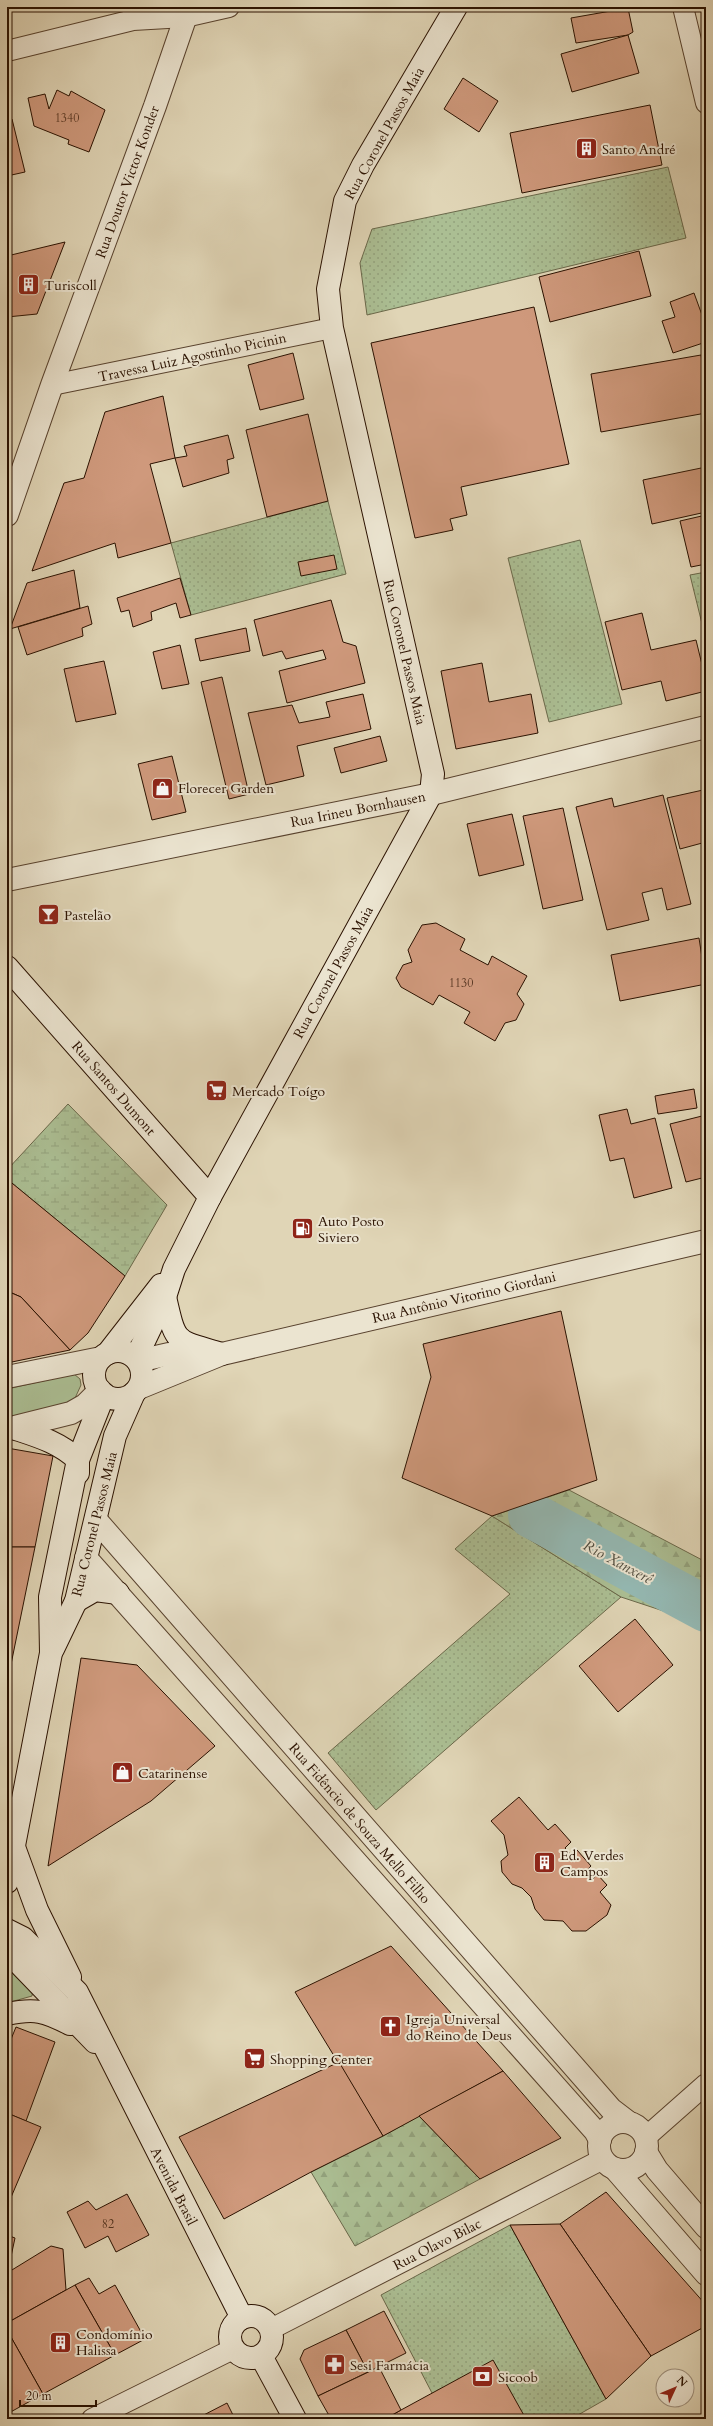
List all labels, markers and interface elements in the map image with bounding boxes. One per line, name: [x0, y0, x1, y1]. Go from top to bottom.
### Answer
street label: Rua Coronel Passos Maia: [340, 64, 429, 203]
street label: Rua Doutor Victor Konder: [91, 102, 164, 261]
house number: 1340: [55, 110, 79, 126]
building icon: Santo André: [573, 136, 599, 162]
place label: Santo André: [602, 140, 676, 159]
building icon: Turiscoll: [15, 272, 41, 298]
place label: Turiscoll: [44, 276, 97, 295]
street label: Travessa Luiz Agostinho Picinin: [96, 328, 288, 387]
street label: Rua Coronel Passos Maia: [379, 578, 430, 727]
shop icon: Florecer Garden: [149, 775, 175, 801]
place label: Florecer Garden: [178, 779, 274, 798]
street label: Rua Irineu Bornhausen: [289, 787, 427, 832]
bar icon: Pastelão: [36, 902, 62, 928]
street label: Rua Coronel Passos Maia: [289, 903, 378, 1042]
place label: Pastelão: [64, 906, 111, 925]
house number: 1130: [449, 975, 473, 991]
street label: Rua Santos Dumont: [67, 1037, 160, 1140]
supermarket icon: Mercado Toígo: [203, 1078, 229, 1104]
place label: Mercado Toígo: [232, 1082, 325, 1101]
place label: Auto Posto Siviero: [318, 1212, 384, 1247]
fuel station icon: Auto Posto Siviero: [289, 1216, 315, 1242]
street label: Rua Antônio Vitorino Giordani: [370, 1267, 558, 1328]
street label: Rua Coronel Passos Maia: [67, 1450, 122, 1599]
water label: Rio Xanxerê: [580, 1535, 656, 1589]
street label: Rua Fidêncio de Souza Mello Filho: [284, 1739, 435, 1908]
shop icon: Catarinense: [110, 1760, 136, 1786]
place label: Catarinense: [138, 1764, 208, 1783]
place label: Ed. Verdes Campos: [560, 1846, 624, 1881]
building icon: Ed. Verdes Campos: [532, 1850, 558, 1876]
place label: Igreja Universal do Reino de Deus: [406, 2010, 512, 2045]
church icon: Igreja Universal do Reino de Deus: [377, 2014, 403, 2040]
supermarket icon: Shopping Center: [242, 2046, 268, 2072]
place label: Shopping Center: [270, 2050, 372, 2069]
street label: Avenida Brasil: [146, 2144, 202, 2229]
street label: Rua Olavo Bilac: [390, 2214, 485, 2275]
house number: 82: [102, 2216, 114, 2232]
place label: Condomínio Halissa: [76, 2325, 153, 2360]
building icon: Condomínio Halissa: [48, 2329, 74, 2355]
pharmacy icon: Sesi Farmácia: [321, 2352, 347, 2378]
place label: Sesi Farmácia: [350, 2356, 429, 2375]
bank icon: Sicoob: [469, 2364, 495, 2390]
place label: Sicoob: [498, 2368, 538, 2387]
north arrow: [655, 2368, 695, 2408]
text: N: [673, 2373, 691, 2390]
scale bar: [20, 2382, 96, 2408]
text: 20 m: [26, 2388, 53, 2404]

